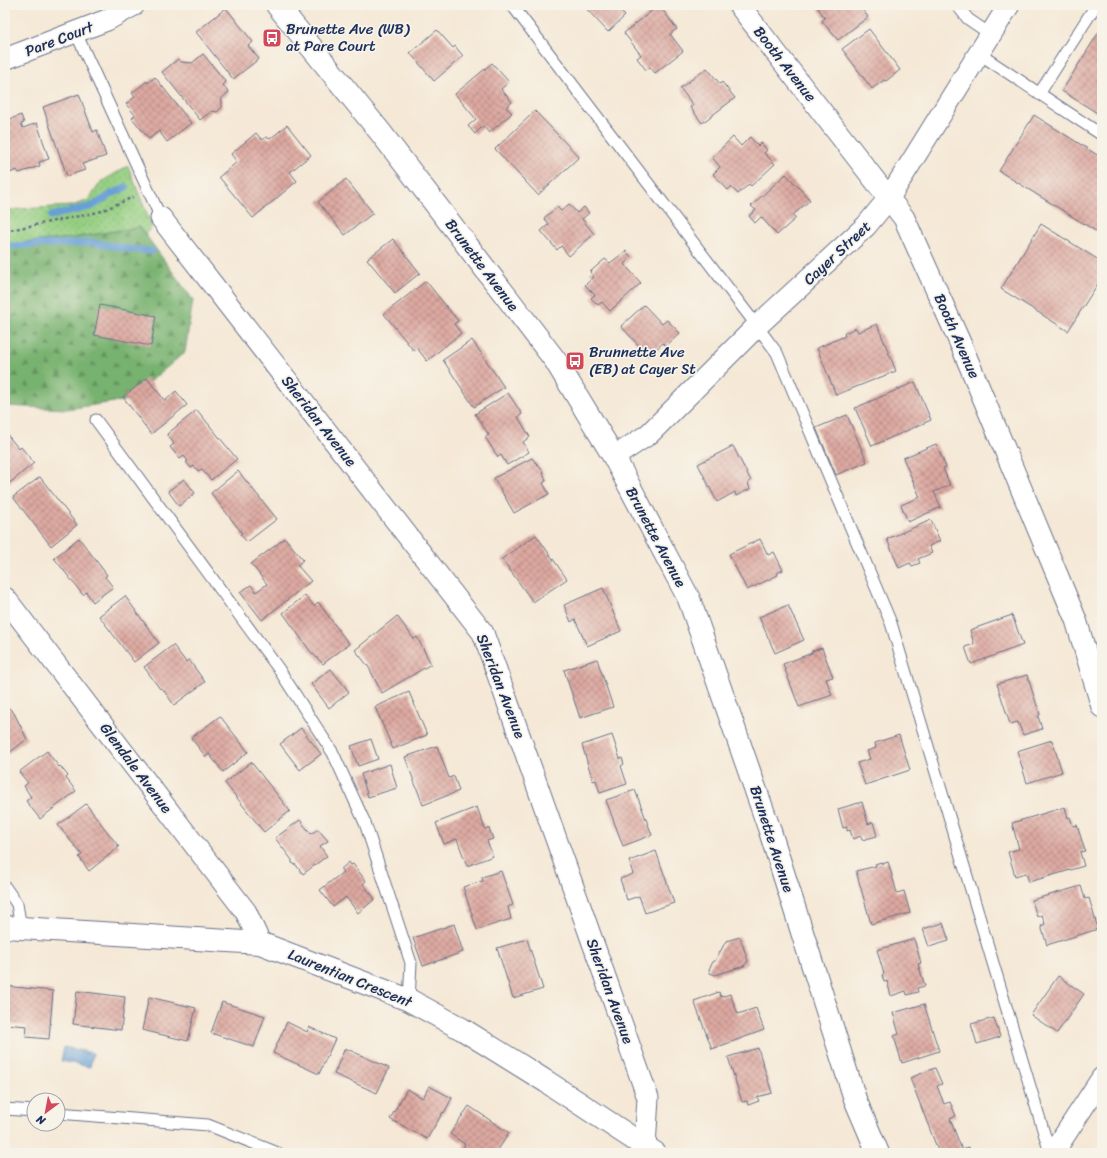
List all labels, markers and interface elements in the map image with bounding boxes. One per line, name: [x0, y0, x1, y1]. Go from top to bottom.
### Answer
street label: Pare Court: [21, 14, 98, 64]
place label: Brunette Ave (WB) at Pare Court: [286, 16, 410, 59]
street label: Booth Avenue: [747, 20, 823, 108]
bus stop icon: Brunette Ave (WB) at Pare Court: [261, 27, 283, 49]
street label: Brunette Avenue: [438, 213, 526, 317]
street label: Cayer Street: [797, 214, 877, 292]
street label: Booth Avenue: [927, 289, 987, 383]
place label: Brunnette Ave (EB) at Cayer St: [589, 339, 696, 382]
bus stop icon: Brunnette Ave (EB) at Cayer St: [564, 350, 586, 372]
street label: Sheridan Avenue: [275, 369, 363, 473]
street label: Brunette Avenue: [618, 482, 694, 592]
street label: Sheridan Avenue: [469, 630, 533, 742]
street label: Glendale Avenue: [93, 717, 179, 819]
street label: Brunette Avenue: [743, 782, 801, 896]
street label: Sheridan Avenue: [579, 935, 641, 1047]
street label: Laurentian Crescent: [284, 941, 417, 1015]
north arrow: [26, 1092, 66, 1132]
text: N: [32, 1110, 50, 1131]

